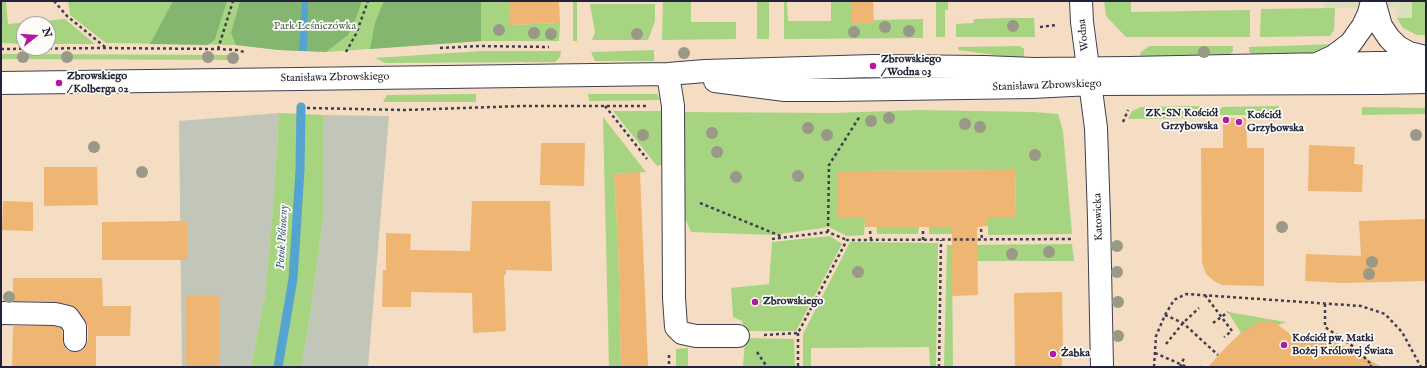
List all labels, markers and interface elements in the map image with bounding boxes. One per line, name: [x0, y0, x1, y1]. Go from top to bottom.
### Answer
north arrow: [16, 16, 56, 56]
street label: Wodna: [1076, 18, 1092, 52]
park label: Park Leśniczówka: [274, 20, 356, 34]
text: N: [38, 26, 55, 39]
place label: Zbrowskiego / Wodna 03: [881, 53, 941, 79]
marker: Zbrowskiego / Wodna 03: [868, 61, 878, 71]
place label: Zbrowskiego / Kolberga 02: [67, 70, 129, 96]
street label: Stanisława Zbrowskiego: [280, 70, 390, 86]
marker: Zbrowskiego / Kolberga 02: [54, 78, 64, 88]
street label: Stanisława Zbrowskiego: [992, 78, 1102, 94]
place label: ZK-SN Kościół Grzybowska: [1145, 107, 1218, 133]
place label: Kościół Grzybowska: [1247, 109, 1304, 135]
marker: ZK-SN Kościół Grzybowska: [1221, 115, 1231, 125]
marker: Kościół Grzybowska: [1234, 117, 1244, 127]
street label: Katowicka: [1092, 193, 1106, 241]
water label: Potok Północny: [274, 204, 292, 270]
place label: Zbrowskiego: [763, 295, 823, 309]
marker: Zbrowskiego: [750, 297, 760, 307]
place label: Kościół pw. Matki Bożej Królowej Świata: [1292, 332, 1393, 358]
marker: Kościół pw. Matki Bożej Królowej Świata: [1279, 340, 1289, 350]
place label: Żabka: [1061, 347, 1090, 361]
marker: Żabka: [1048, 349, 1058, 359]

